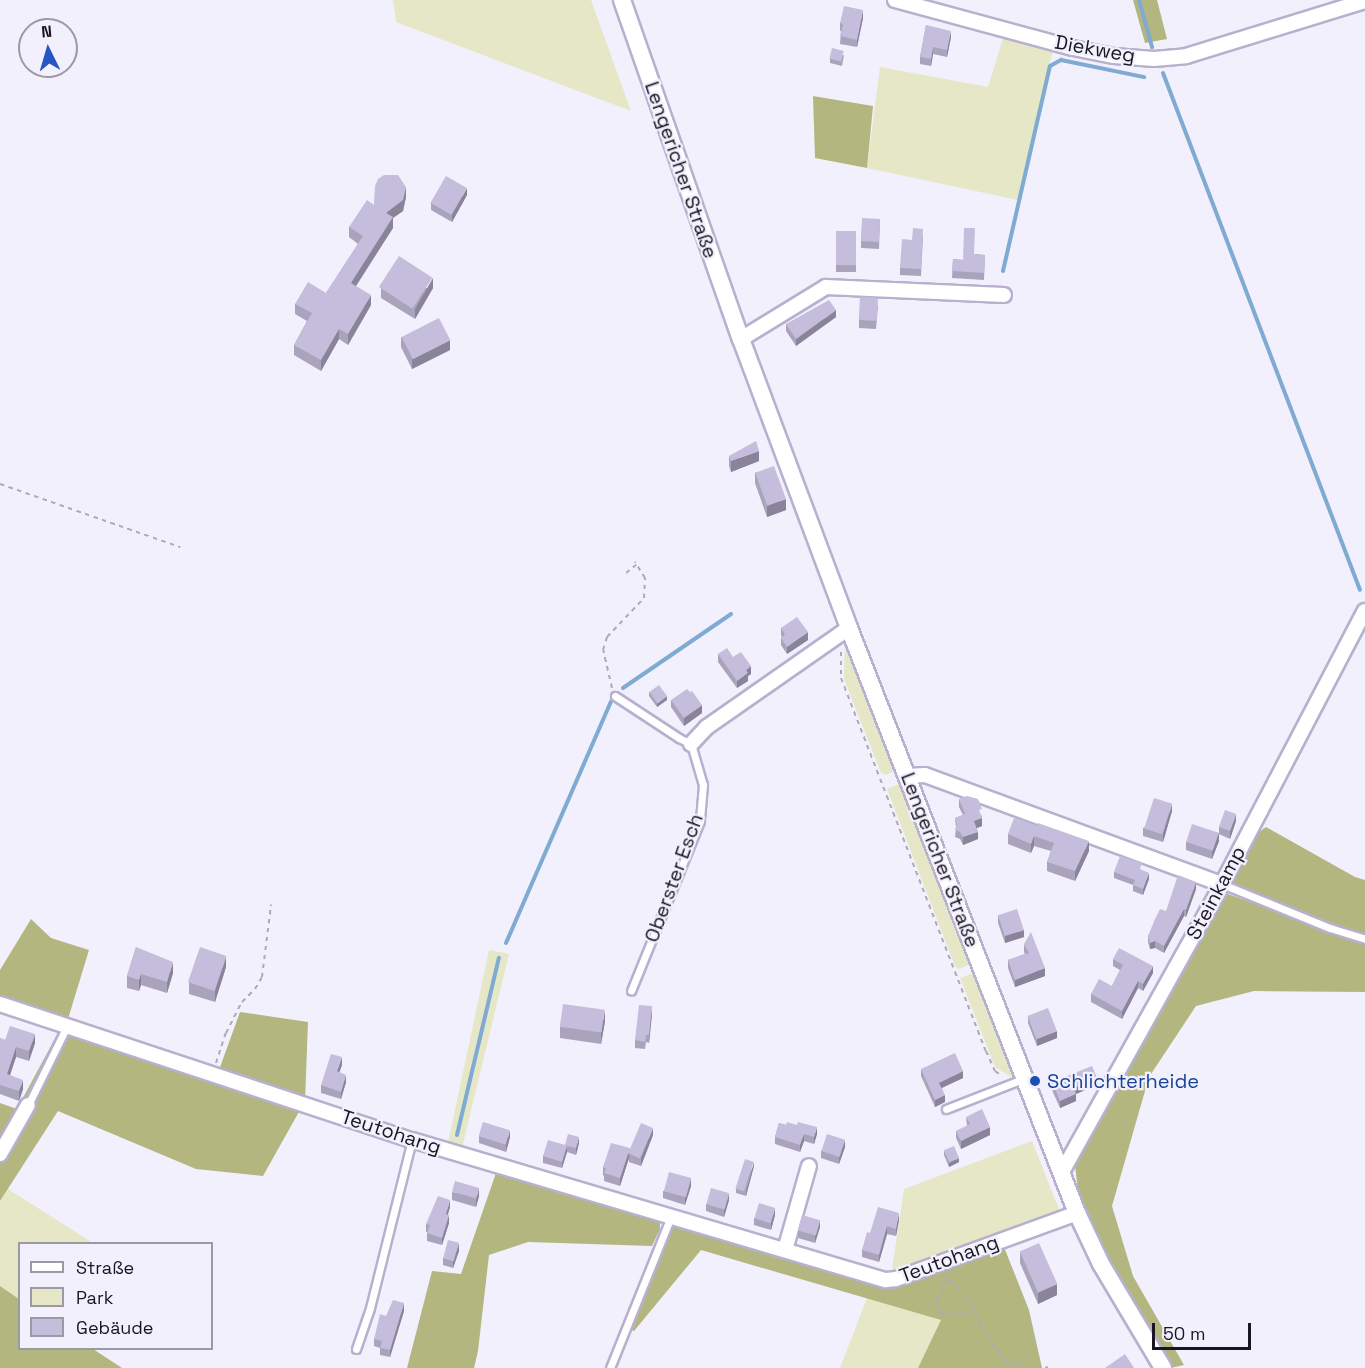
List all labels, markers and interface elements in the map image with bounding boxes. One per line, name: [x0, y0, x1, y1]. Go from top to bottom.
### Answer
north arrow: [18, 18, 78, 78]
text: N: [40, 21, 53, 42]
street label: Diekweg: [1053, 30, 1137, 68]
street label: Lengericher Straße: [639, 78, 723, 262]
street label: Lengericher Straße: [896, 769, 984, 951]
street label: Oberster Esch: [640, 810, 708, 946]
street label: Steinkamp: [1181, 842, 1251, 944]
place label: Schlichterheide: [1047, 1069, 1199, 1093]
marker: Schlichterheide: [1028, 1074, 1042, 1088]
street label: Teutohang: [338, 1105, 444, 1159]
street label: Teutohang: [896, 1230, 1002, 1288]
legend: [18, 1242, 213, 1350]
text: Straße: [76, 1256, 134, 1279]
text: Park: [76, 1286, 113, 1309]
scale bar: [1155, 1311, 1254, 1349]
text: Gebäude: [76, 1316, 154, 1339]
text: 50 m: [1163, 1322, 1205, 1345]

